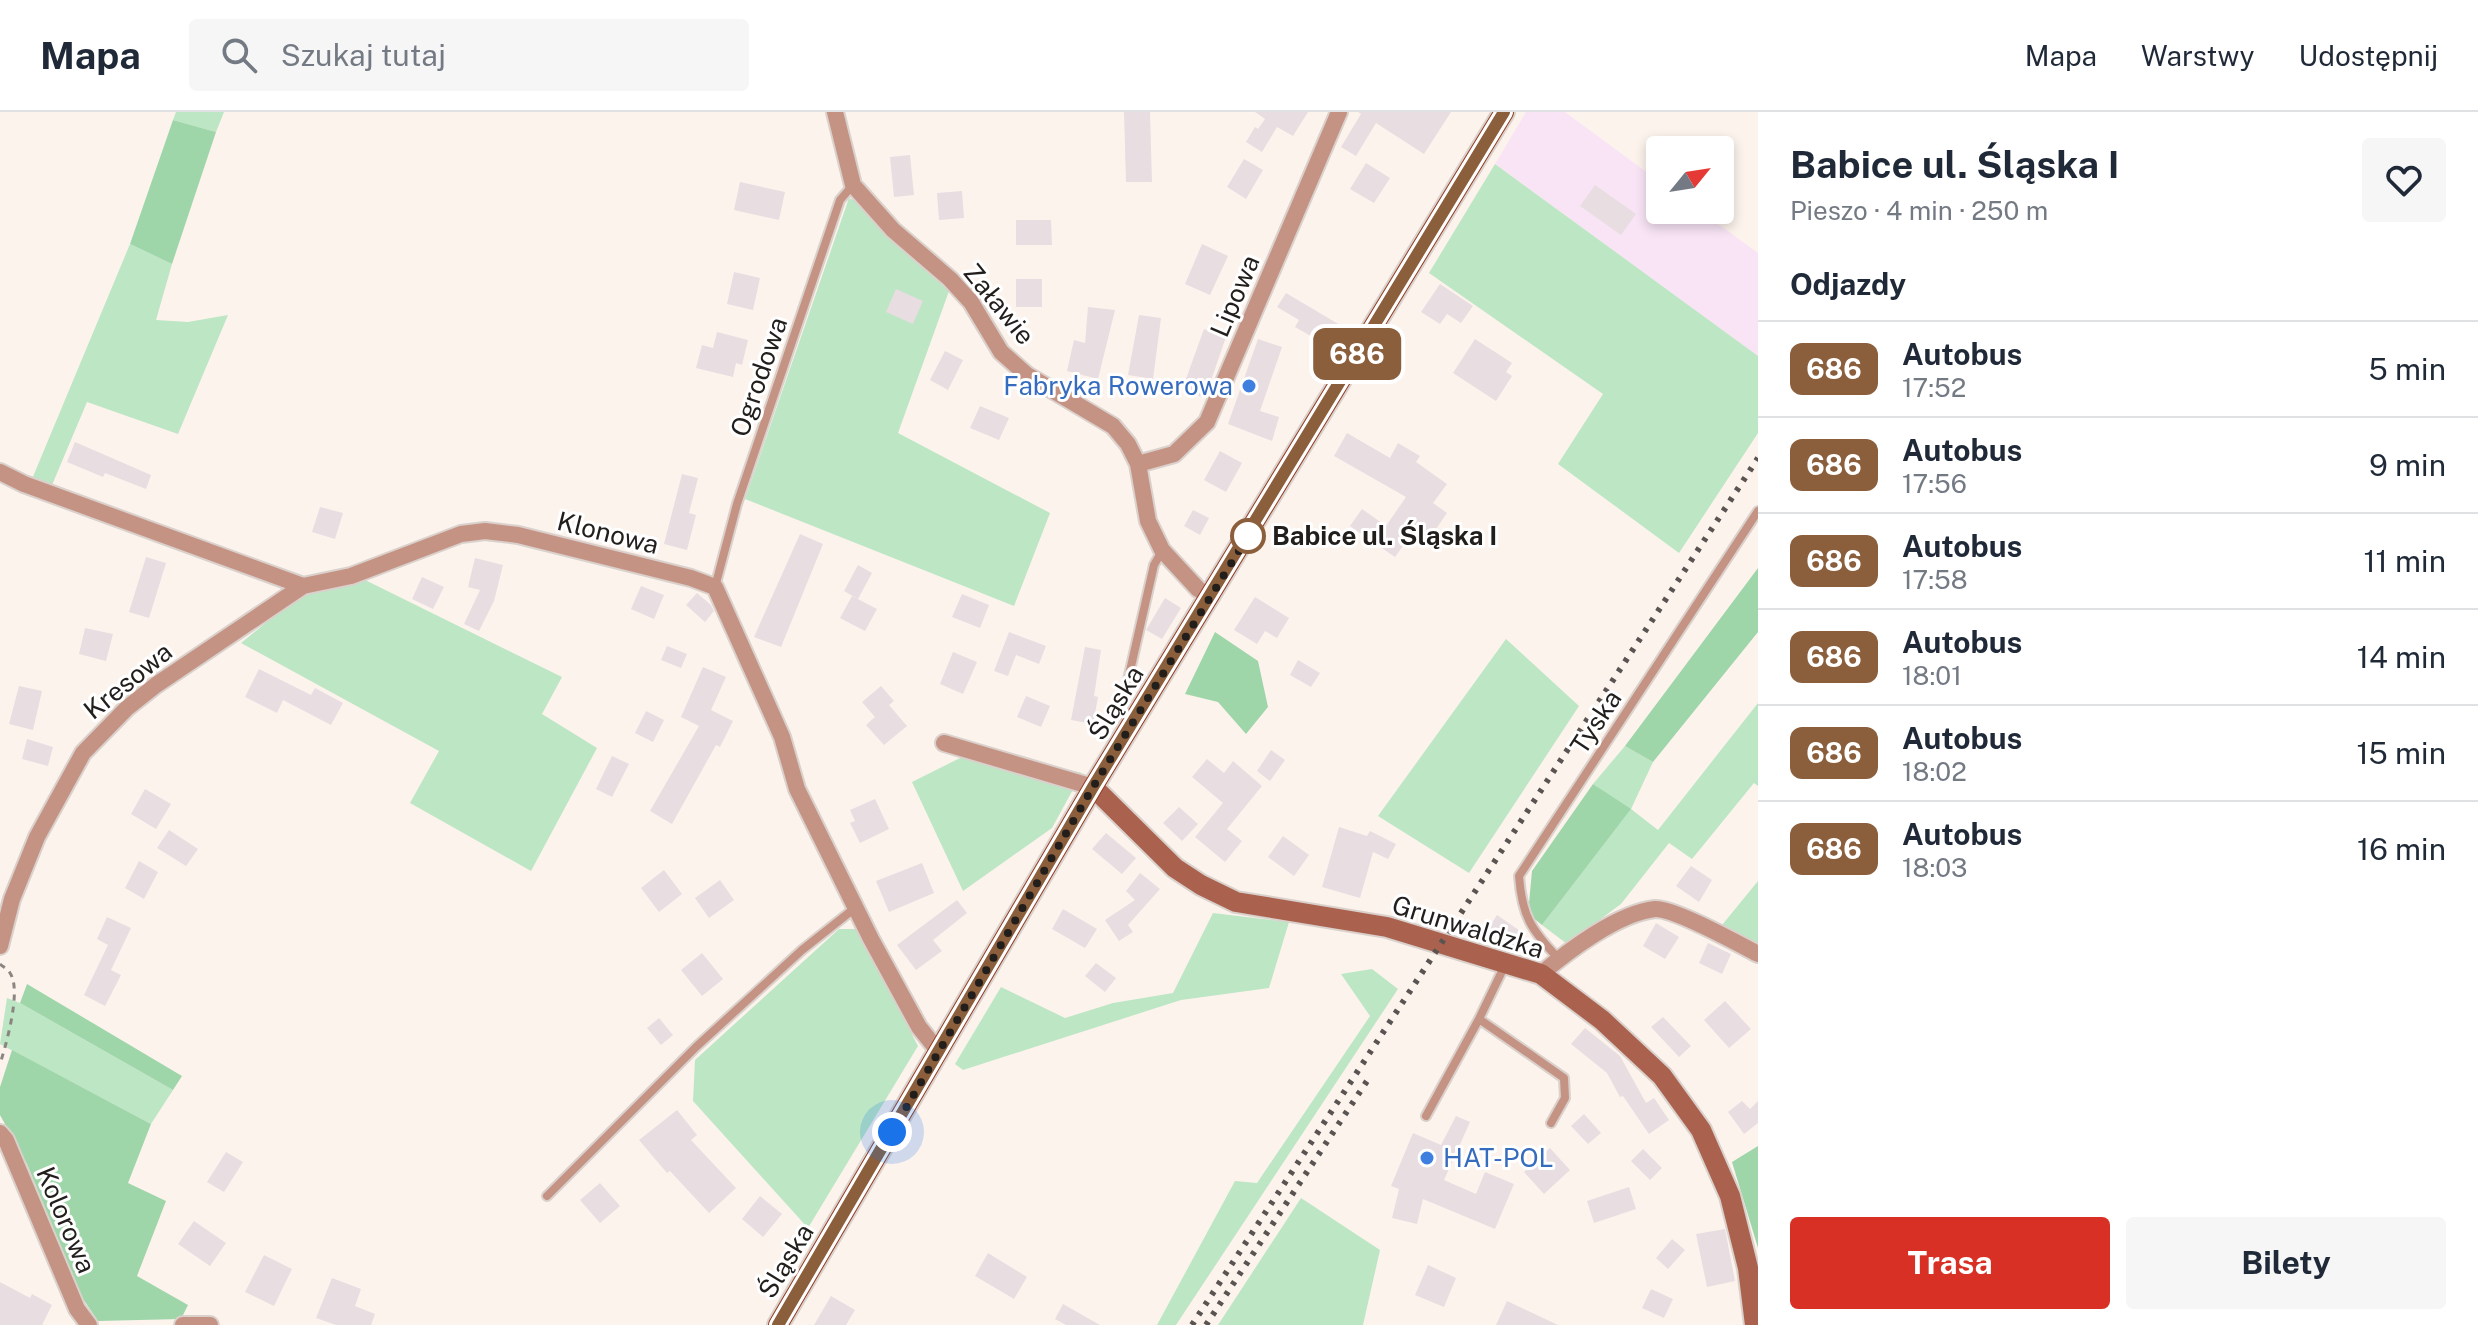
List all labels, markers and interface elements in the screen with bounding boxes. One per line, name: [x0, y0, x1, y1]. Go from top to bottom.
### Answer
search box: [189, 19, 749, 91]
text: Mapa: [40, 33, 141, 78]
icon: search: [217, 33, 261, 77]
text: Szukaj tutaj: [281, 37, 446, 73]
text: Mapa: [2025, 39, 2097, 72]
text: Warstwy: [2141, 39, 2255, 72]
text: Udostępnij: [2299, 39, 2438, 72]
north arrow: [1646, 136, 1734, 224]
map controls: [1646, 136, 1734, 224]
button: heart: [2362, 138, 2446, 222]
text: Babice ul. Śląska I: [1790, 142, 2119, 187]
text: Pieszo · 4 min · 250 m: [1790, 195, 2048, 226]
street label: Lipowa: [1203, 250, 1266, 341]
street label: Załawie: [957, 257, 1041, 350]
text: Odjazdy: [1790, 266, 1906, 302]
street label: Ogrodowa: [724, 313, 793, 441]
line badge: 686: [1311, 328, 1403, 380]
text: Autobus: [1902, 336, 2022, 372]
text: 686: [1329, 337, 1385, 370]
text: 5 min: [2369, 351, 2446, 387]
text: 686: [1806, 352, 1862, 385]
place label: Fabryka Rowerowa: [1003, 370, 1233, 401]
text: 17:52: [1902, 372, 1966, 403]
marker: Fabryka Rowerowa: [1240, 377, 1258, 395]
text: Autobus: [1902, 432, 2022, 468]
text: 9 min: [2369, 447, 2446, 483]
text: 686: [1806, 448, 1862, 481]
text: 17:56: [1902, 468, 1967, 499]
street label: Klonowa: [554, 505, 662, 560]
marker: Babice ul. Śląska I: [1231, 519, 1265, 553]
place label: Babice ul. Śląska I: [1272, 520, 1497, 551]
text: Autobus: [1902, 528, 2022, 564]
text: 11 min: [2363, 543, 2446, 579]
text: 686: [1806, 544, 1862, 577]
text: 17:58: [1902, 564, 1968, 595]
text: Autobus: [1902, 624, 2022, 660]
street label: Kresowa: [77, 636, 178, 725]
text: 14 min: [2357, 639, 2446, 675]
text: 686: [1806, 640, 1862, 673]
street label: Śląska: [1081, 660, 1150, 746]
text: 18:01: [1902, 660, 1962, 691]
street label: Tyska: [1564, 684, 1628, 759]
text: Autobus: [1902, 720, 2022, 756]
text: 15 min: [2356, 735, 2446, 771]
text: 686: [1806, 736, 1862, 769]
text: 18:02: [1902, 756, 1967, 787]
text: Autobus: [1902, 816, 2022, 852]
text: 16 min: [2357, 831, 2446, 867]
text: 686: [1806, 832, 1862, 865]
text: 18:03: [1902, 852, 1967, 883]
street label: Grunwaldzka: [1388, 889, 1548, 964]
your location: [872, 1112, 912, 1152]
place label: HAT-POL: [1443, 1142, 1553, 1173]
marker: HAT-POL: [1418, 1149, 1436, 1167]
street label: Kolorowa: [30, 1162, 103, 1278]
button: Trasa: [1790, 1217, 2110, 1309]
button: Bilety: [2126, 1217, 2446, 1309]
street label: Śląska: [751, 1218, 820, 1304]

